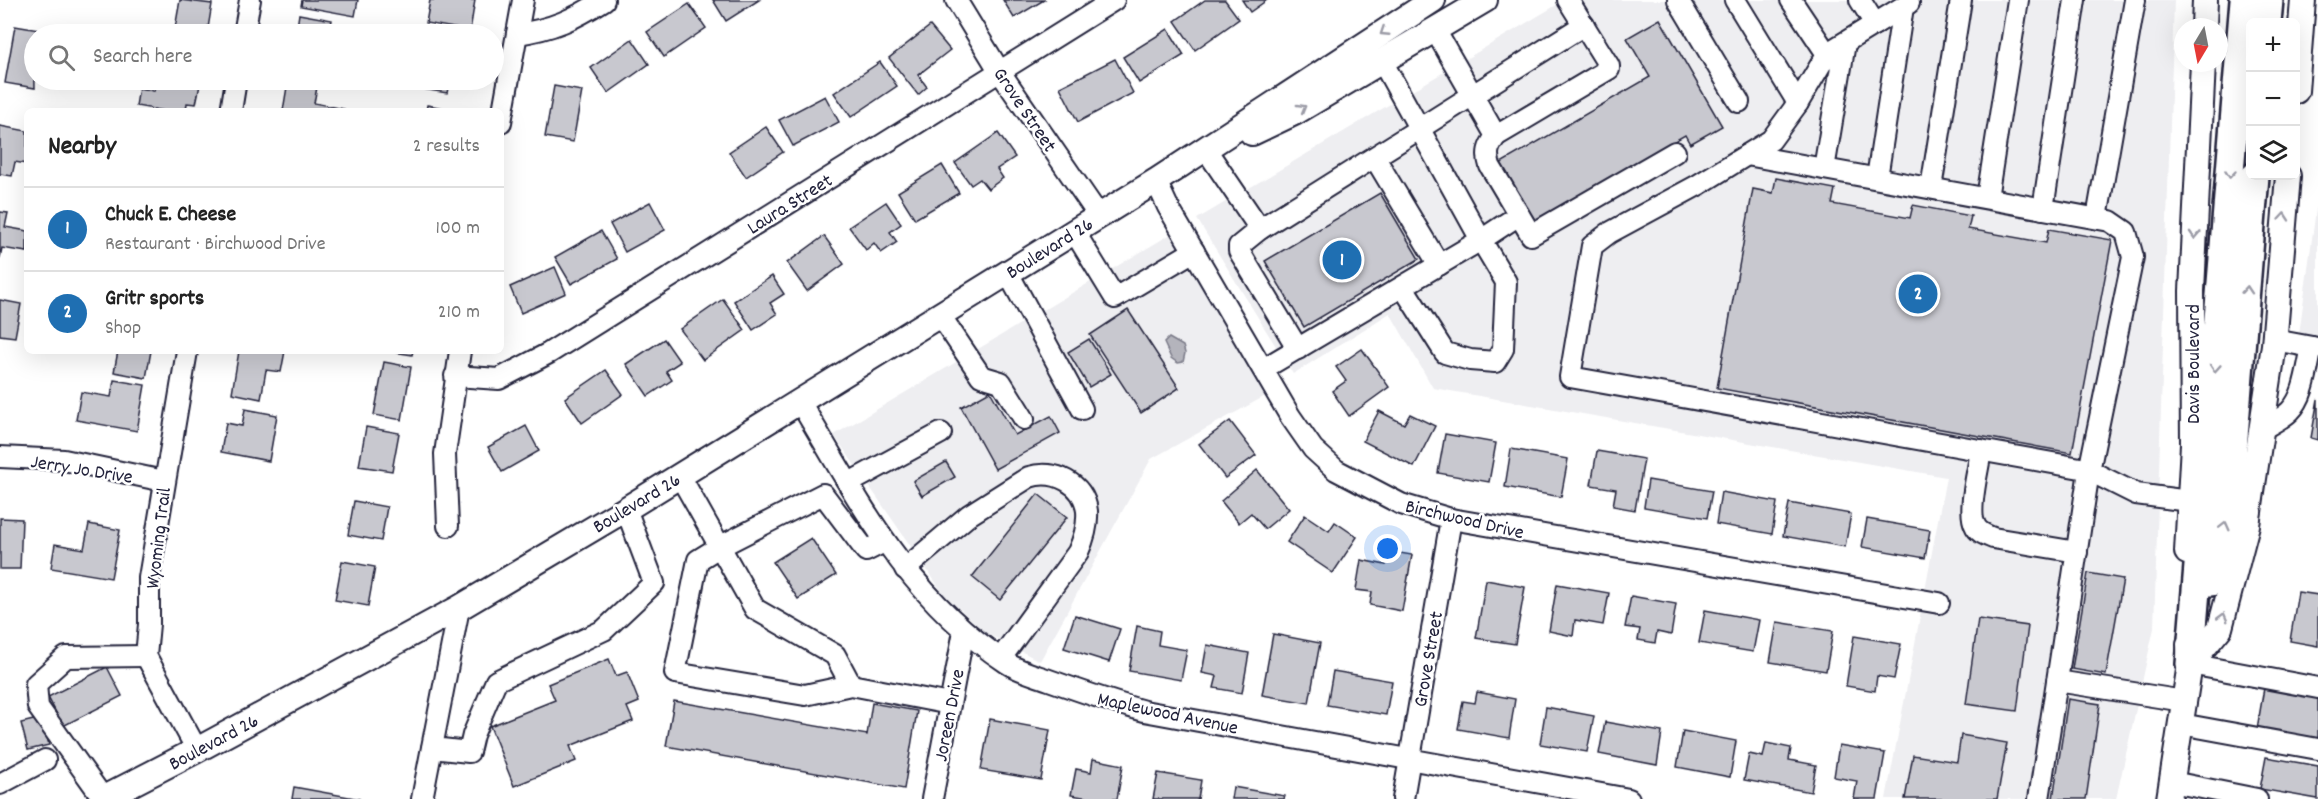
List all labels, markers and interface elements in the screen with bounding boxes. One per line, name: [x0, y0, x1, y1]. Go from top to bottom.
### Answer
north arrow: [2174, 18, 2228, 72]
map controls: [2246, 18, 2300, 180]
button: +: [2246, 18, 2300, 72]
search box: [24, 24, 504, 90]
one-way arrow: [1380, 25, 1391, 36]
icon: search: [45, 41, 78, 74]
text: Search here: [93, 42, 192, 73]
street label: Grove Street: [985, 63, 1062, 159]
button: −: [2246, 72, 2300, 126]
one-way arrow: [1296, 104, 1306, 115]
button: layers: [2246, 126, 2300, 180]
text: Nearby: [48, 129, 116, 166]
text: 2 results: [413, 133, 480, 161]
street label: Laura Street: [742, 168, 839, 243]
one-way arrow: [2224, 170, 2237, 179]
text: Chuck E. Cheese: [105, 200, 236, 231]
street label: Boulevard 26: [1002, 212, 1100, 287]
one-way arrow: [2277, 213, 2290, 222]
text: 1: [65, 215, 70, 243]
text: 100 m: [436, 215, 480, 243]
one-way arrow: [2188, 230, 2201, 239]
text: Restaurant · Birchwood Drive: [105, 231, 325, 259]
pin: 1: [1322, 238, 1362, 282]
pin: 2: [1898, 272, 1938, 316]
text: Gritr sports: [105, 284, 204, 315]
one-way arrow: [2240, 286, 2253, 295]
text: 2: [63, 299, 72, 327]
text: 210 m: [438, 299, 480, 327]
street label: Davis Boulevard: [2181, 304, 2209, 424]
text: Shop: [105, 315, 141, 343]
one-way arrow: [2209, 364, 2222, 373]
street label: Jerry Jo Drive: [29, 449, 135, 493]
street label: Boulevard 26: [588, 467, 687, 542]
street label: Wyoming Trail: [140, 486, 180, 591]
street label: Birchwood Drive: [1402, 494, 1527, 548]
one-way arrow: [2217, 521, 2230, 531]
your location: [1373, 534, 1402, 563]
street label: Grove Street: [1408, 609, 1452, 710]
one-way arrow: [2216, 612, 2228, 623]
street label: Joreen Drive: [928, 667, 974, 764]
street label: Maplewood Avenue: [1094, 686, 1241, 744]
street label: Boulevard 26: [164, 708, 264, 779]

